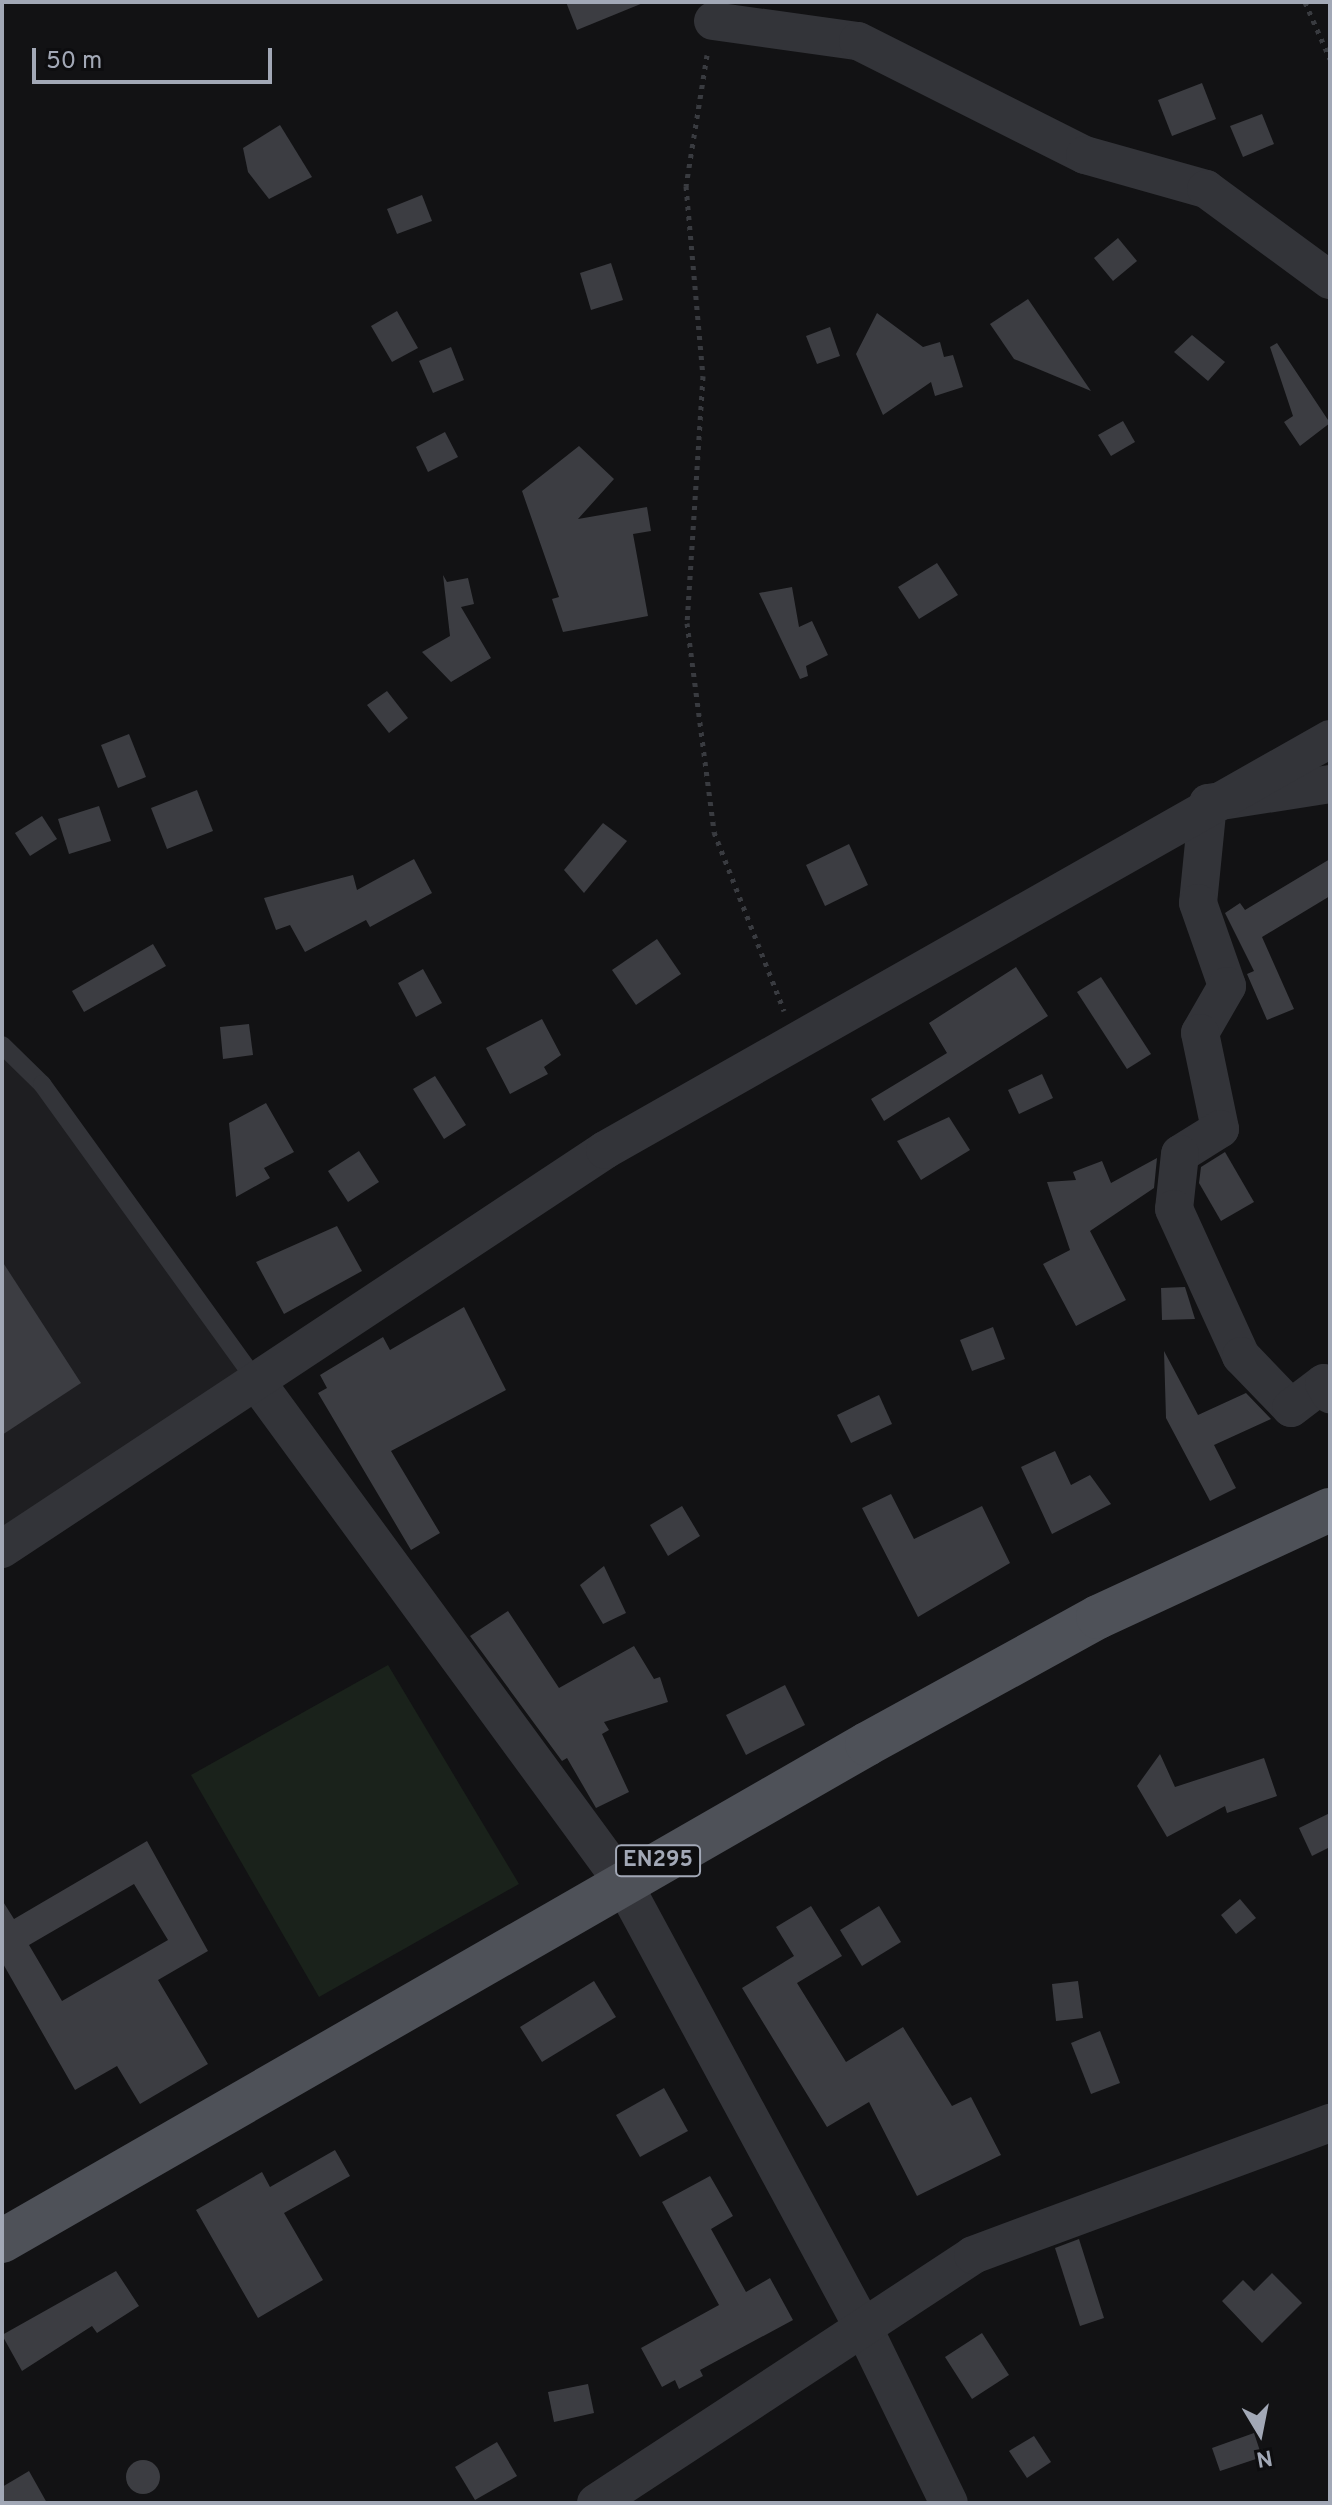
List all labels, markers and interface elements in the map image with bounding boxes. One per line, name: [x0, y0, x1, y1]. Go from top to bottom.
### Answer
scale bar: [36, 32, 276, 82]
text: 50 m: [46, 47, 102, 77]
road number: EN295: [614, 1843, 702, 1879]
north arrow: [1220, 2393, 1300, 2473]
text: N: [1254, 2442, 1274, 2472]

